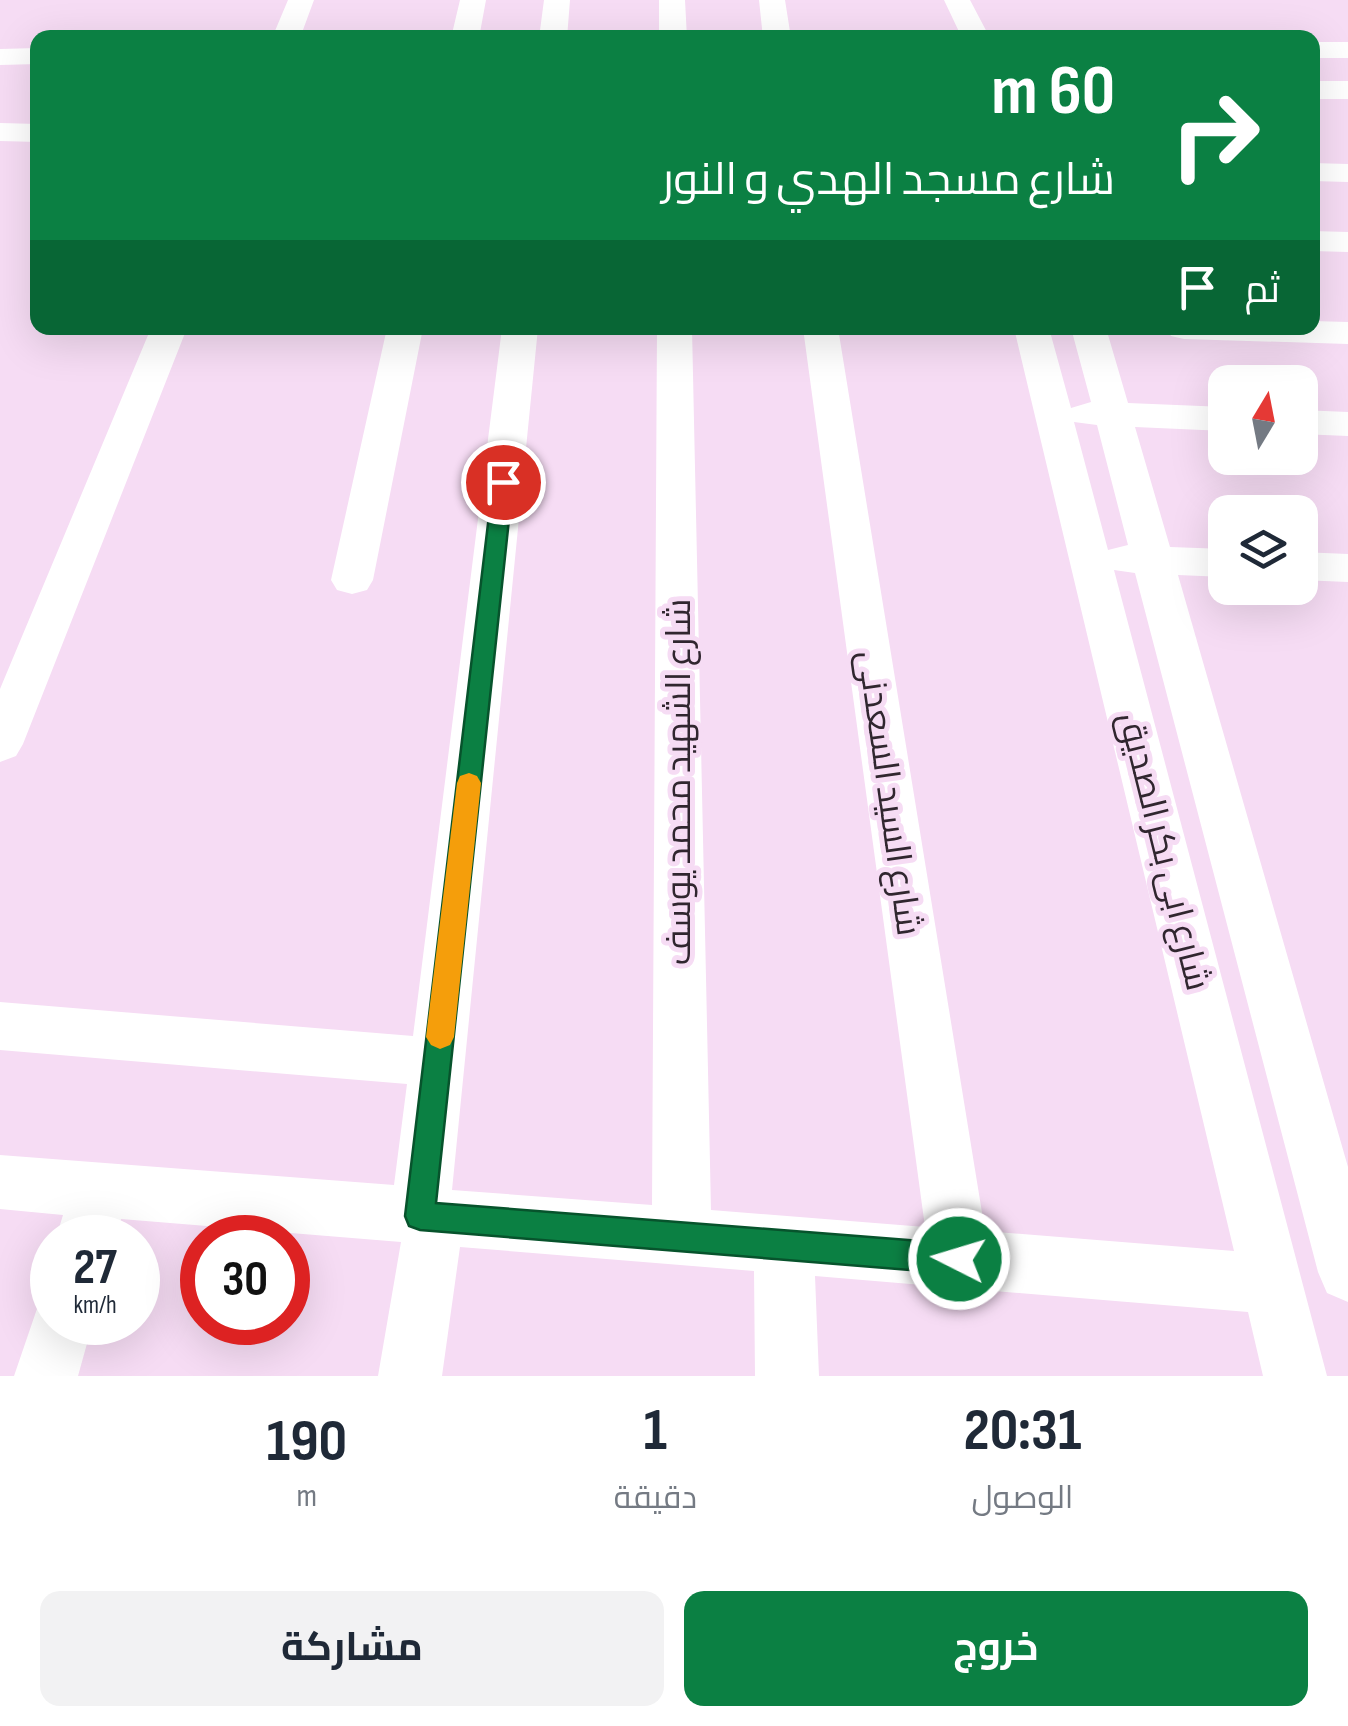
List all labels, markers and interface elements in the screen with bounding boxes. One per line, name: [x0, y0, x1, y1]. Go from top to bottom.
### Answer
text: 60 m: [991, 50, 1115, 134]
icon: right: [1150, 70, 1280, 200]
text: شارع مسجد الهدي و النور: [662, 153, 1115, 208]
icon: arrive: [1170, 260, 1225, 315]
text: ثم: [1245, 268, 1280, 313]
north arrow: [1208, 365, 1318, 475]
map controls: [1208, 365, 1318, 605]
pin: [461, 440, 546, 525]
icon: arrive: [476, 455, 531, 510]
button: layers: [1208, 495, 1318, 605]
street label: شارع الشهيد محمد يوسف: [658, 598, 701, 966]
street label: شارع السيد السعدنى: [847, 648, 930, 939]
street label: شارع ابى بكر الصديق: [1108, 708, 1219, 995]
position arrow: [907, 1207, 1011, 1311]
speed limit sign: 30: [180, 1215, 310, 1345]
text: 27: [73, 1238, 117, 1298]
text: km/h: [73, 1290, 117, 1321]
text: 1: [644, 1395, 667, 1467]
text: 20:31: [964, 1395, 1081, 1467]
text: 190: [267, 1406, 347, 1478]
text: m: [297, 1477, 317, 1516]
text: دقيقة: [614, 1479, 697, 1518]
text: الوصول: [972, 1479, 1073, 1518]
button: مشاركة: [40, 1591, 664, 1706]
button: خروج: [684, 1591, 1308, 1706]

